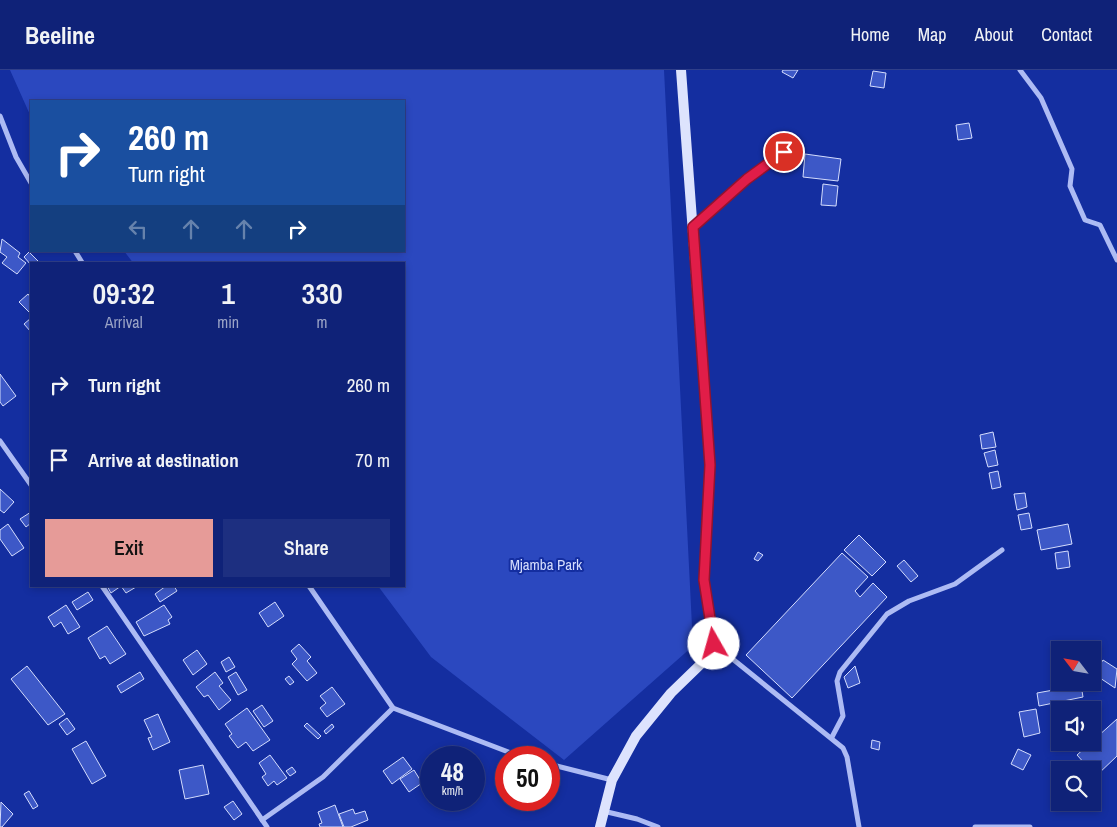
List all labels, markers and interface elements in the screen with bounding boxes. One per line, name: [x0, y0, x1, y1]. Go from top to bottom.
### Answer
text: Beeline: [25, 19, 95, 51]
text: Home: [850, 22, 890, 47]
text: Map: [918, 22, 947, 47]
text: About: [975, 22, 1013, 47]
text: Contact: [1041, 22, 1092, 47]
text: 260 m: [128, 114, 209, 161]
icon: right: [45, 120, 110, 185]
pin: [763, 131, 805, 173]
icon: arrive: [770, 138, 798, 166]
text: Turn right: [128, 159, 205, 189]
icon: left: [124, 215, 152, 243]
icon: ahead: [177, 215, 205, 243]
icon: ahead: [230, 215, 258, 243]
icon: right: [283, 215, 311, 243]
text: 09:32: [92, 273, 155, 313]
text: 1: [221, 273, 235, 313]
text: 330: [302, 273, 343, 313]
text: Arrival: [105, 311, 143, 333]
text: min: [217, 311, 239, 333]
text: m: [317, 311, 328, 333]
icon: right: [45, 371, 73, 399]
text: Turn right: [88, 372, 160, 398]
text: 260 m: [347, 372, 390, 398]
icon: arrive: [45, 446, 73, 474]
text: Arrive at destination: [88, 447, 239, 473]
text: 70 m: [355, 447, 390, 473]
button: Exit: [45, 519, 213, 577]
button: Share: [223, 519, 390, 577]
park label: Mjamba Park: [510, 554, 583, 575]
position arrow: [687, 617, 739, 669]
north arrow: [1051, 641, 1101, 691]
map controls: [1051, 641, 1101, 811]
button: sound: [1051, 701, 1101, 751]
speed limit sign: 50: [495, 746, 560, 811]
text: 48: [441, 755, 464, 789]
button: search: [1051, 761, 1101, 811]
text: km/h: [442, 783, 463, 799]

